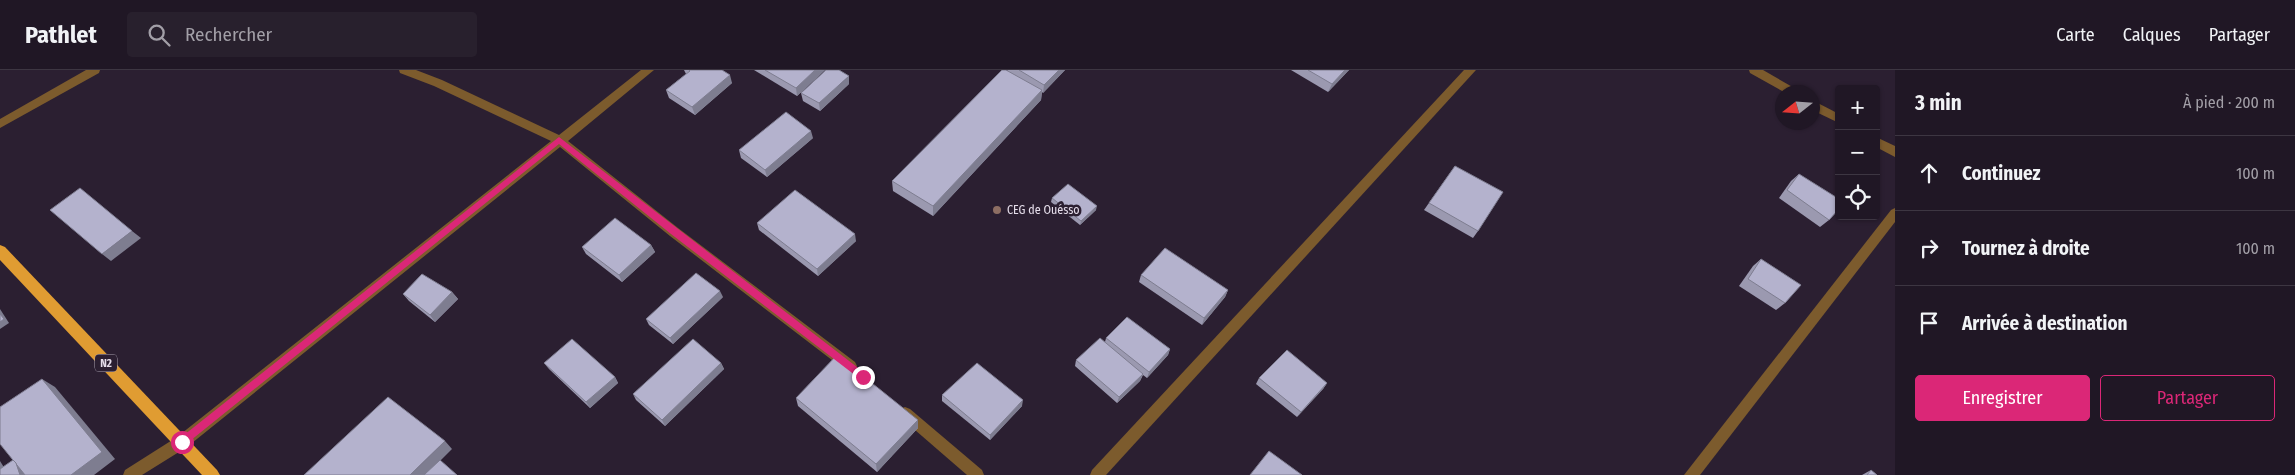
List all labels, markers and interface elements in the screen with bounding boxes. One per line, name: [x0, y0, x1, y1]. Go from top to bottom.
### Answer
search box: [127, 12, 477, 57]
text: Pathlet: [25, 21, 97, 49]
icon: search: [145, 21, 173, 49]
text: Rechercher: [185, 23, 272, 46]
text: Carte: [2056, 24, 2095, 46]
text: Calques: [2123, 24, 2181, 46]
text: Partager: [2209, 24, 2270, 46]
north arrow: [1775, 85, 1820, 130]
map controls: [1835, 85, 1880, 220]
button: +: [1835, 85, 1880, 130]
text: 3 min: [1915, 90, 1962, 116]
text: À pied · 200 m: [2183, 93, 2275, 112]
button: −: [1835, 130, 1880, 175]
icon: ahead: [1915, 159, 1943, 187]
text: Continuez: [1962, 162, 2041, 185]
text: 100 m: [2236, 164, 2275, 183]
button: locate: [1835, 175, 1880, 220]
place label: CEG de Ouésso: [1007, 203, 1080, 217]
marker: CEG de Ouésso: [991, 204, 1003, 216]
icon: right: [1915, 234, 1943, 262]
text: Tournez à droite: [1962, 237, 2090, 260]
text: 100 m: [2236, 239, 2275, 258]
icon: arrive: [1915, 309, 1943, 337]
text: Arrivée à destination: [1962, 312, 2128, 335]
road number: N2: [95, 354, 117, 372]
route end: [852, 366, 875, 389]
button: Enregistrer: [1915, 375, 2090, 421]
button: Partager: [2100, 375, 2275, 421]
route start: [171, 431, 194, 454]

